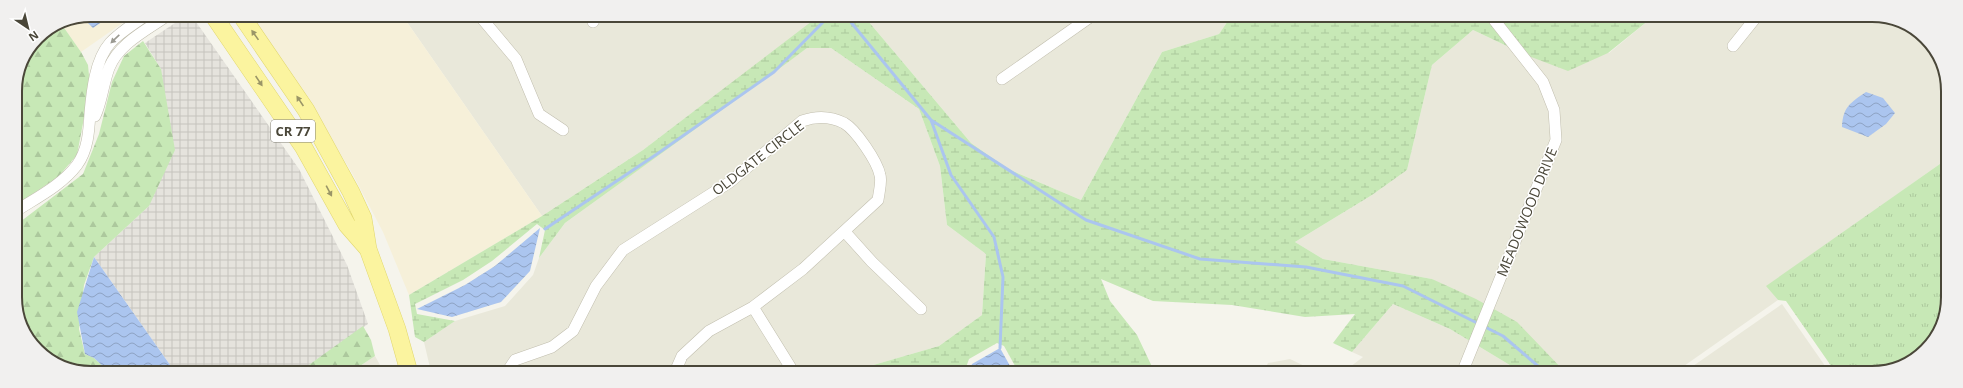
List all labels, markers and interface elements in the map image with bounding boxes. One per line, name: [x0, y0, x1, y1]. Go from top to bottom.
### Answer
north arrow: [8, 8, 48, 48]
text: N: [26, 28, 42, 45]
one-way arrow: [251, 30, 259, 40]
one-way arrow: [110, 34, 120, 43]
one-way arrow: [255, 76, 263, 87]
one-way arrow: [296, 96, 304, 106]
street label: OLDGATE CIRCLE: [708, 116, 808, 200]
road number: CR 77: [271, 120, 315, 142]
street label: MEADOWOOD DRIVE: [1492, 144, 1561, 279]
one-way arrow: [326, 185, 332, 197]

